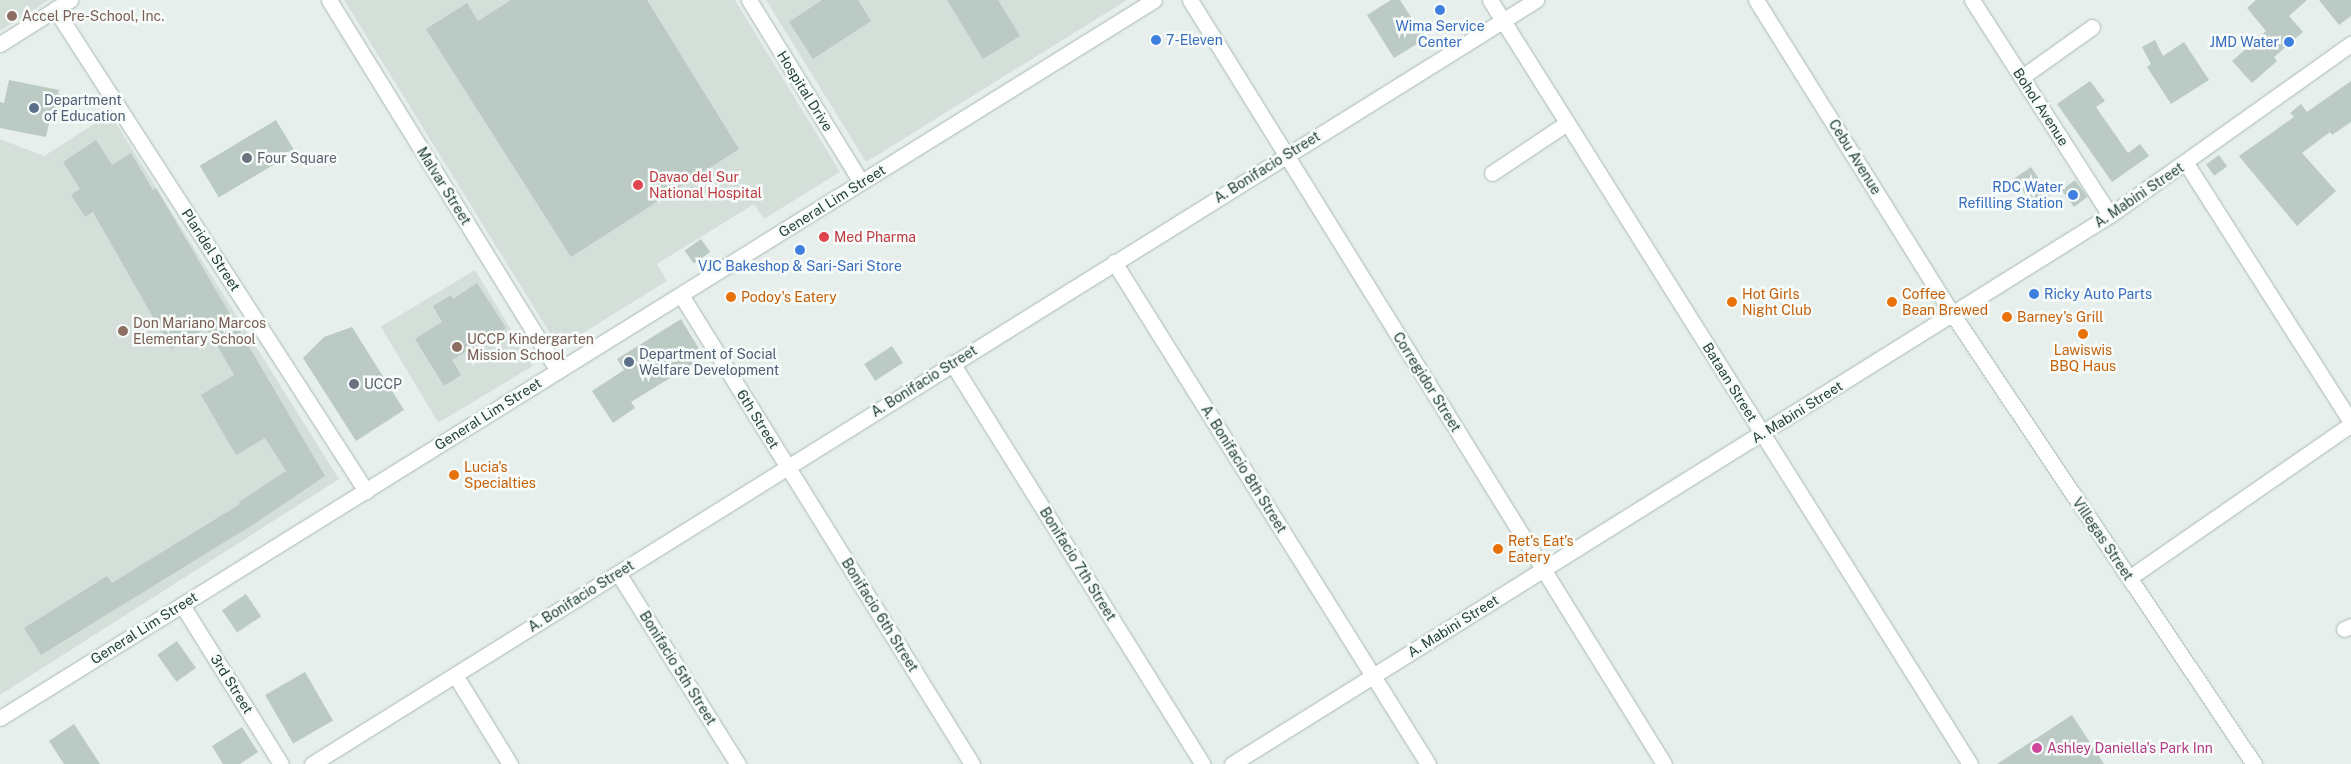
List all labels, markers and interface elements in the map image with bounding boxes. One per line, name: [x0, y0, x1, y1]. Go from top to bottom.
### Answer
marker: Wima Service Center: [1434, 4, 1446, 16]
place label: Accel Pre-School, Inc.: [22, 8, 164, 24]
marker: Accel Pre-School, Inc.: [6, 10, 18, 22]
place label: Wima Service Center: [1395, 18, 1485, 50]
place label: 7-Eleven: [1166, 32, 1223, 48]
marker: 7-Eleven: [1150, 34, 1162, 46]
place label: JMD Water: [2209, 34, 2279, 50]
marker: JMD Water: [2283, 36, 2295, 48]
street label: Hospital Drive: [774, 48, 836, 134]
street label: Bohol Avenue: [2010, 65, 2072, 149]
place label: Department of Education: [44, 92, 126, 124]
marker: Department of Education: [28, 102, 40, 114]
street label: Cebu Avenue: [1825, 116, 1885, 198]
street label: A. Bonifacio Street: [1211, 128, 1323, 206]
street label: Malvar Street: [413, 144, 475, 228]
place label: Four Square: [257, 150, 337, 166]
marker: Four Square: [241, 152, 253, 164]
street label: A. Mabini Street: [2091, 159, 2187, 231]
street label: General Lim Street: [775, 161, 889, 241]
place label: Davao del Sur National Hospital: [649, 169, 762, 202]
marker: Davao del Sur National Hospital: [631, 178, 645, 192]
place label: RDC Water Refilling Station: [1958, 179, 2063, 212]
marker: RDC Water Refilling Station: [2067, 189, 2079, 201]
street label: Plaridel Street: [178, 206, 244, 294]
place label: Med Pharma: [834, 229, 916, 245]
marker: Med Pharma: [818, 231, 830, 243]
marker: VJC Bakeshop & Sari-Sari Store: [794, 244, 806, 256]
place label: VJC Bakeshop & Sari-Sari Store: [698, 258, 902, 274]
place label: Hot Girls Night Club: [1742, 286, 1812, 318]
place label: Coffee Bean Brewed: [1902, 286, 1988, 318]
place label: Ricky Auto Parts: [2044, 286, 2152, 302]
marker: Ricky Auto Parts: [2028, 288, 2040, 300]
place label: Podoy's Eatery: [741, 289, 837, 305]
marker: Podoy's Eatery: [725, 291, 737, 303]
marker: Hot Girls Night Club: [1726, 296, 1738, 308]
marker: Coffee Bean Brewed: [1886, 296, 1898, 308]
place label: Barney's Grill: [2017, 309, 2104, 325]
marker: Barney's Grill: [2001, 311, 2013, 323]
place label: Don Mariano Marcos Elementary School: [133, 315, 266, 348]
marker: Don Mariano Marcos Elementary School: [117, 325, 129, 337]
marker: Lawiswis BBQ Haus: [2077, 328, 2089, 340]
street label: Corregidor Street: [1390, 329, 1464, 435]
place label: UCCP Kindergarten Mission School: [467, 331, 594, 364]
street label: Bataan Street: [1699, 339, 1761, 425]
marker: UCCP Kindergarten Mission School: [451, 341, 463, 353]
street label: A. Bonifacio Street: [868, 342, 980, 420]
place label: Lawiswis BBQ Haus: [2050, 342, 2116, 374]
place label: Department of Social Welfare Development: [639, 346, 779, 378]
marker: Department of Social Welfare Development: [623, 356, 635, 368]
street label: General Lim Street: [431, 374, 545, 454]
place label: UCCP: [364, 376, 402, 392]
street label: A. Mabini Street: [1748, 377, 1846, 447]
marker: UCCP: [348, 378, 360, 390]
street label: 6th Street: [733, 386, 783, 452]
street label: A. Bonifacio 8th Street: [1198, 402, 1290, 536]
place label: Lucia's Specialties: [464, 459, 536, 492]
marker: Lucia's Specialties: [448, 469, 460, 481]
street label: Villegas Street: [2069, 494, 2137, 584]
street label: Bonifacio 7th Street: [1036, 504, 1120, 624]
place label: Ret's Eat's Eatery: [1508, 533, 1574, 566]
marker: Ret's Eat's Eatery: [1492, 543, 1504, 555]
street label: Bonifacio 6th Street: [838, 555, 922, 675]
street label: A. Bonifacio Street: [525, 557, 637, 635]
street label: General Lim Street: [87, 588, 201, 668]
street label: A. Mabini Street: [1404, 591, 1502, 661]
street label: Bonifacio 5th Street: [636, 608, 720, 728]
street label: 3rd Street: [207, 651, 257, 717]
place label: Ashley Daniella's Park Inn: [2047, 740, 2213, 756]
marker: Ashley Daniella's Park Inn: [2031, 742, 2043, 754]

